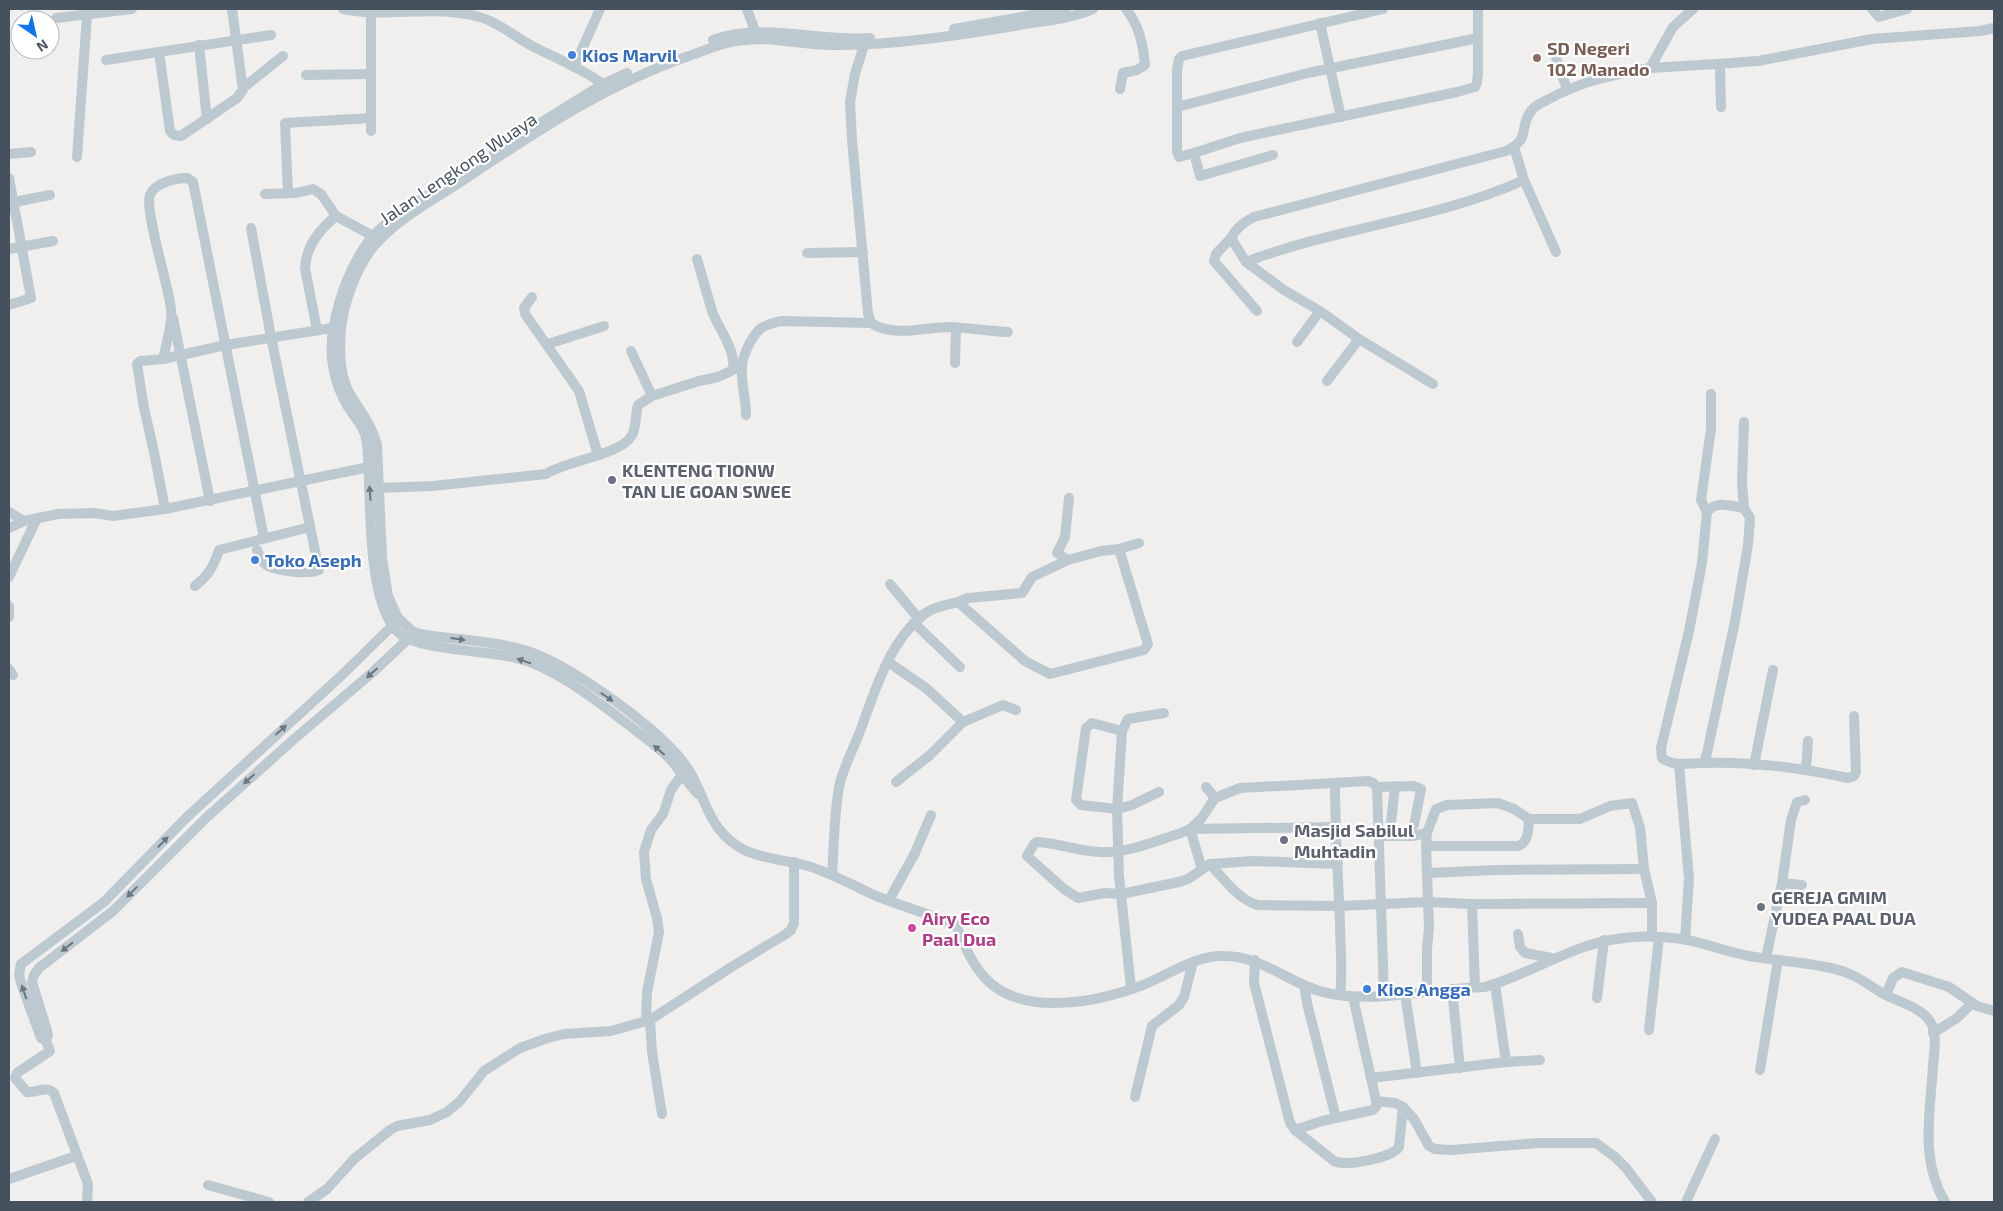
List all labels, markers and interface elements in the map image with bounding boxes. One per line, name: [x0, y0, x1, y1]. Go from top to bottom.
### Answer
north arrow: [10, 10, 60, 60]
text: N: [34, 36, 51, 56]
place label: SD Negeri 102 Manado: [1547, 37, 1650, 80]
place label: Kios Marvil: [582, 44, 678, 66]
marker: Kios Marvil: [566, 49, 578, 61]
marker: SD Negeri 102 Manado: [1531, 52, 1543, 64]
street label: Jalan Lengkong Wuaya: [375, 107, 541, 229]
place label: KLENTENG TIONW TAN LIE GOAN SWEE: [622, 459, 791, 502]
marker: KLENTENG TIONW TAN LIE GOAN SWEE: [606, 474, 618, 486]
one-way arrow: [366, 485, 374, 501]
place label: Toko Aseph: [265, 549, 362, 571]
marker: Toko Aseph: [249, 554, 261, 566]
one-way arrow: [450, 635, 466, 643]
one-way arrow: [516, 656, 531, 664]
one-way arrow: [367, 667, 379, 679]
one-way arrow: [600, 692, 614, 702]
one-way arrow: [275, 725, 287, 736]
one-way arrow: [652, 744, 665, 755]
one-way arrow: [243, 774, 256, 785]
place label: Masjid Sabilul Muhtadin: [1294, 819, 1414, 862]
marker: Masjid Sabilul Muhtadin: [1278, 834, 1290, 846]
one-way arrow: [157, 836, 169, 848]
one-way arrow: [126, 885, 138, 897]
place label: GEREJA GMIM YUDEA PAAL DUA: [1771, 886, 1916, 929]
marker: GEREJA GMIM YUDEA PAAL DUA: [1755, 901, 1767, 913]
place label: Airy Eco Paal Dua: [922, 907, 996, 950]
marker: Airy Eco Paal Dua: [906, 922, 918, 934]
one-way arrow: [61, 941, 74, 952]
place label: Kios Angga: [1377, 978, 1471, 1000]
marker: Kios Angga: [1361, 983, 1373, 995]
one-way arrow: [20, 984, 28, 999]

